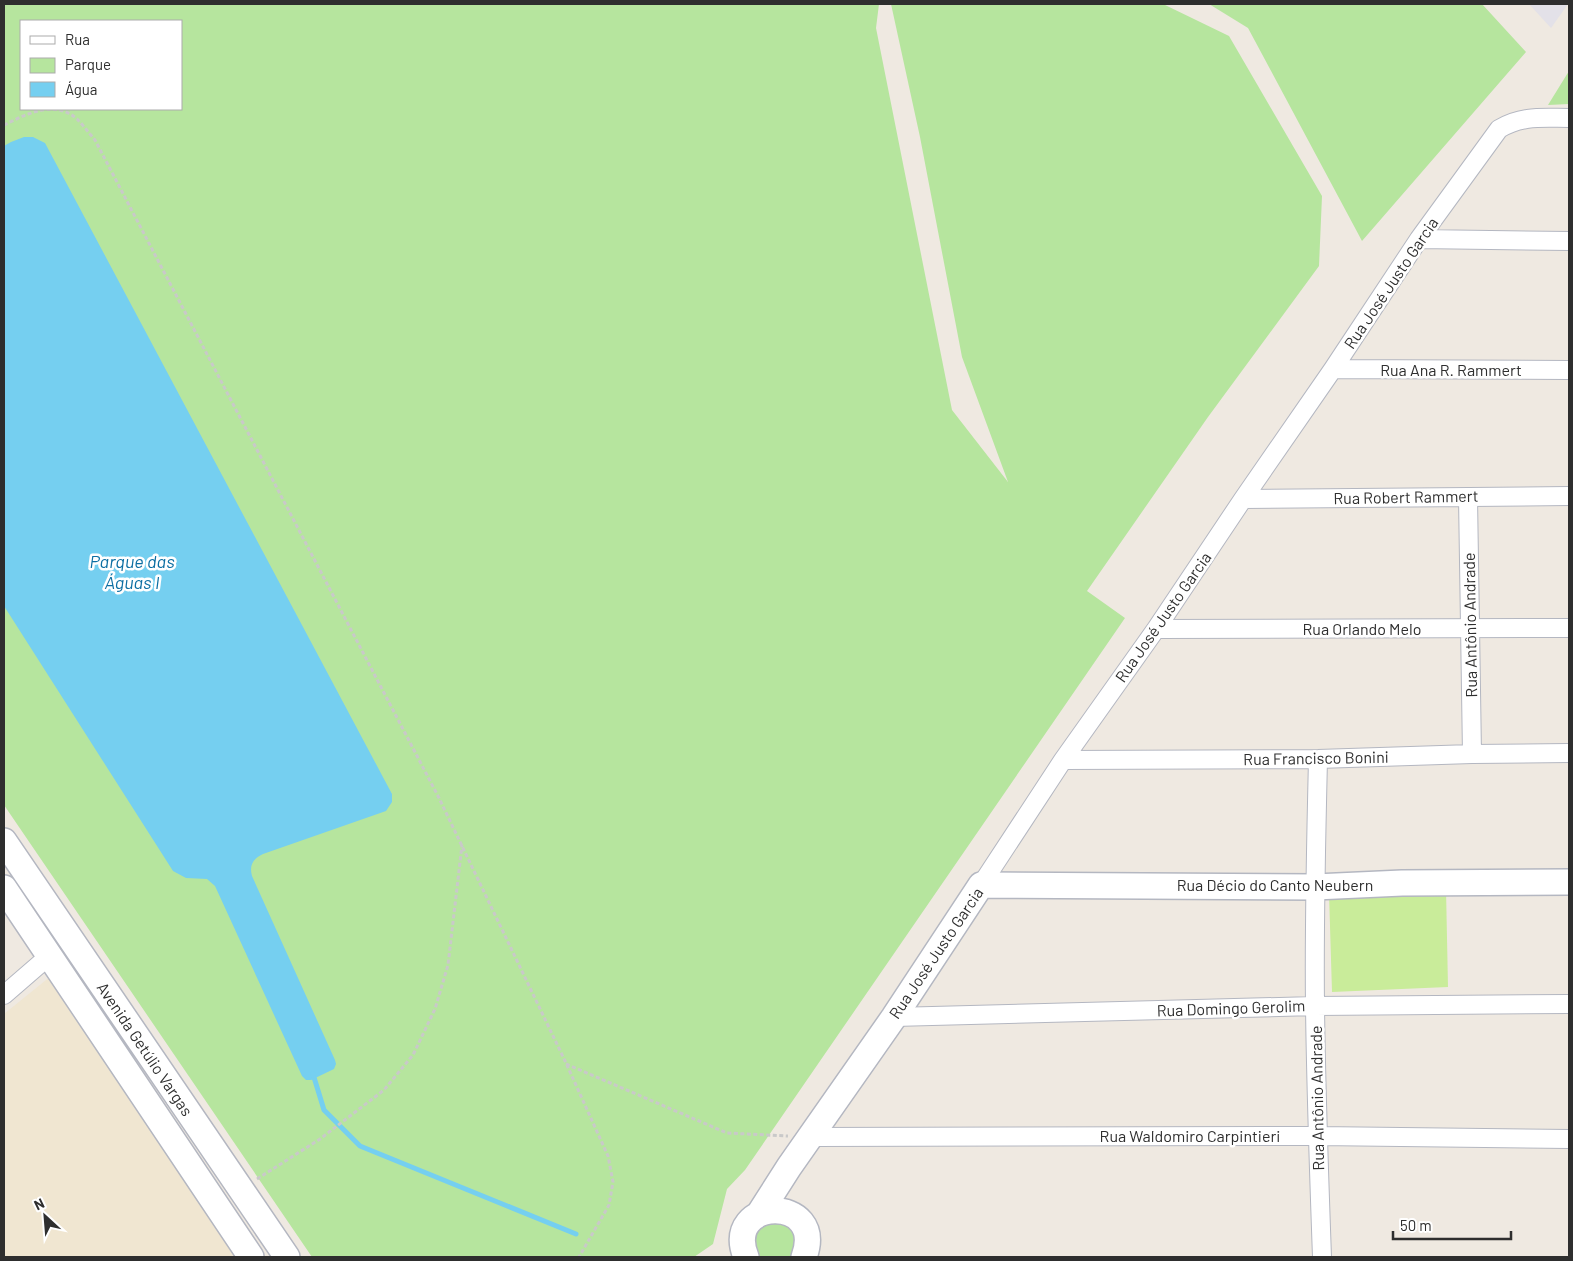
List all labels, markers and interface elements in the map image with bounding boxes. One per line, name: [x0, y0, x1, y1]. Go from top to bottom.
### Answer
legend: [20, 20, 182, 110]
text: Rua: [65, 30, 90, 48]
text: Parque: [65, 55, 111, 73]
text: Água: [65, 80, 98, 98]
street label: Rua José Justo Garcia: [1340, 213, 1442, 352]
street label: Rua Ana R. Rammert: [1380, 360, 1522, 379]
street label: Rua Robert Rammert: [1333, 486, 1479, 507]
street label: Rua José Justo Garcia: [1111, 548, 1215, 685]
water label: Parque das Águas I: [89, 550, 175, 593]
street label: Rua Antônio Andrade: [1459, 552, 1480, 698]
street label: Rua Orlando Melo: [1303, 619, 1421, 638]
street label: Rua Francisco Bonini: [1243, 747, 1389, 768]
street label: Rua Décio do Canto Neubern: [1177, 875, 1373, 894]
street label: Rua José Justo Garcia: [885, 883, 987, 1022]
street label: Avenida Getúlio Vargas: [94, 978, 197, 1119]
street label: Rua Domingo Gerolim: [1156, 995, 1306, 1020]
street label: Rua Antônio Andrade: [1306, 1025, 1327, 1171]
street label: Rua Waldomiro Carpintieri: [1100, 1126, 1280, 1145]
north arrow: [20, 1191, 70, 1241]
text: N: [31, 1194, 47, 1214]
scale bar: [1393, 1208, 1510, 1240]
text: 50 m: [1400, 1216, 1432, 1234]

